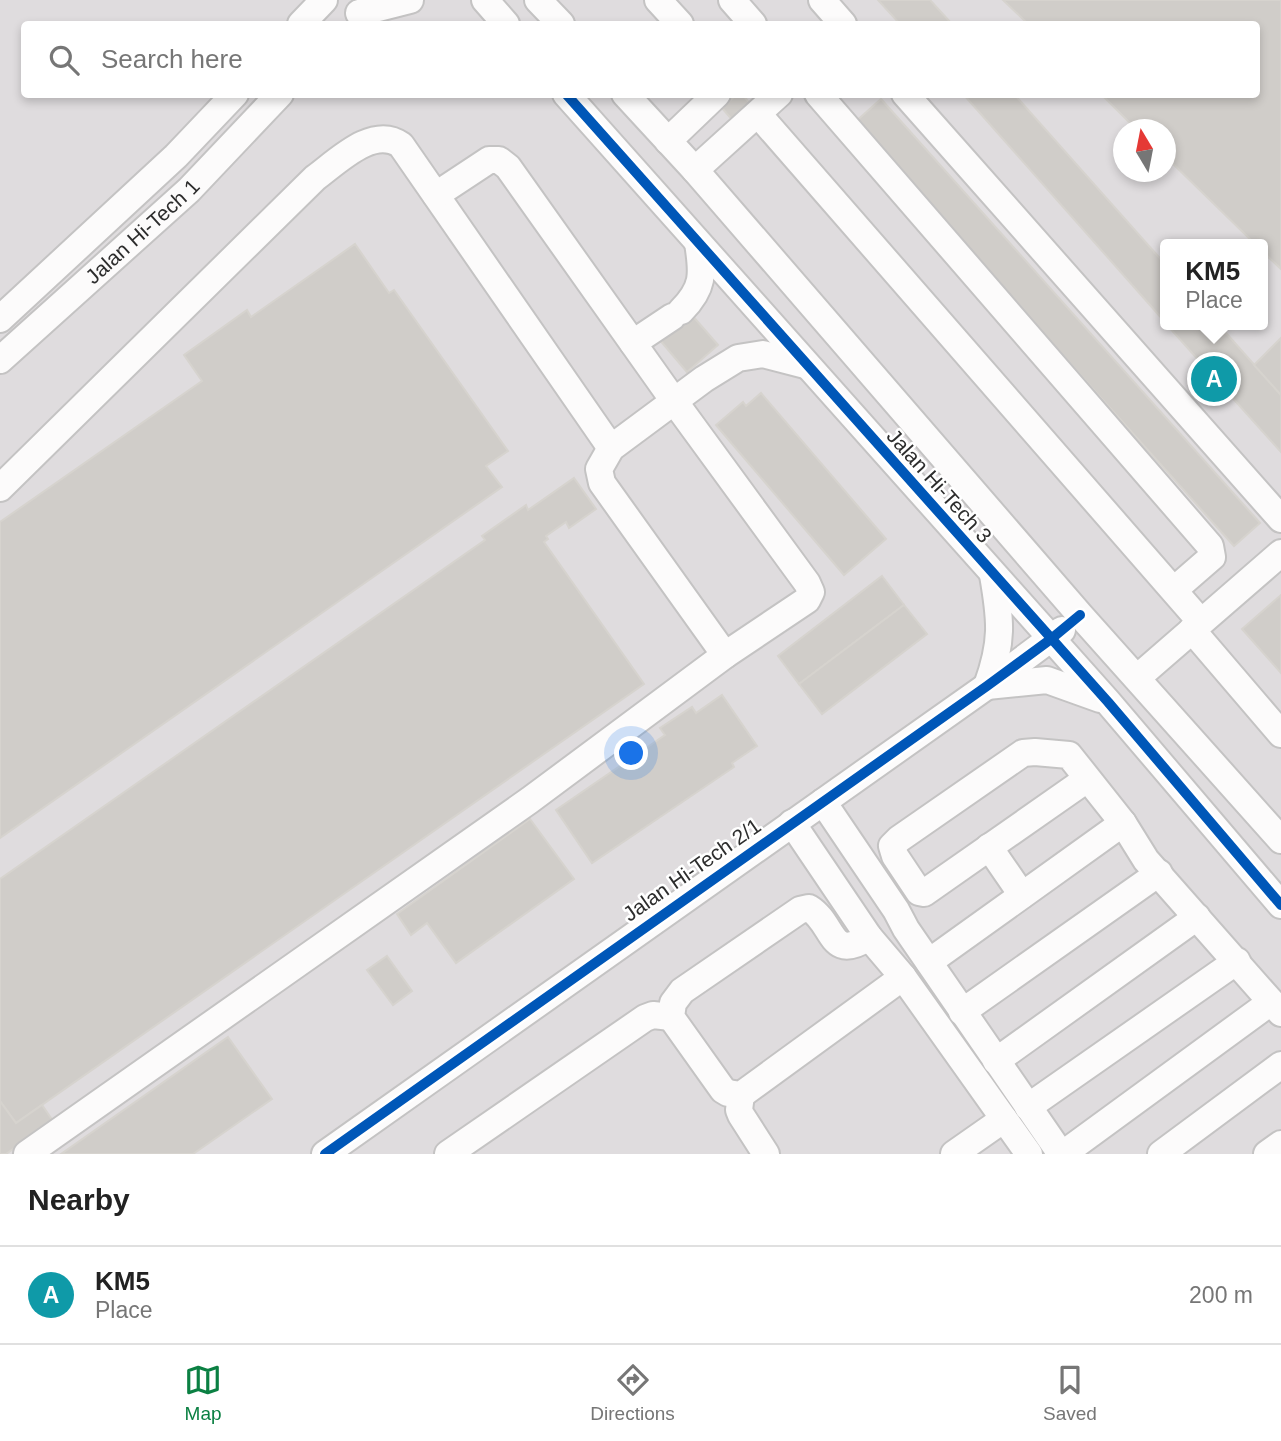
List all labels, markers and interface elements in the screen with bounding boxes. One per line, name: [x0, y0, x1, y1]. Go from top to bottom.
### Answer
search box: [21, 21, 1260, 98]
icon: search: [45, 41, 83, 79]
text: Search here: [101, 44, 243, 74]
north arrow: [1113, 119, 1176, 182]
street label: Jalan Hi-Tech 1: [81, 174, 204, 288]
popup: [1160, 239, 1268, 330]
text: KM5: [1185, 256, 1240, 286]
text: Place: [1185, 287, 1243, 313]
pin: A: [1191, 353, 1237, 405]
street label: Jalan Hi-Tech 3: [882, 424, 996, 547]
your location: [614, 736, 648, 770]
street label: Jalan Hi-Tech 2/1: [619, 814, 765, 926]
text: Nearby: [28, 1183, 130, 1216]
text: KM5: [95, 1266, 150, 1296]
text: A: [43, 1282, 59, 1308]
text: 200 m: [1189, 1282, 1253, 1308]
text: Place: [95, 1297, 153, 1323]
tab: Map: [184, 1361, 222, 1425]
tab: Directions: [590, 1361, 675, 1425]
tab: Saved: [1043, 1361, 1097, 1425]

